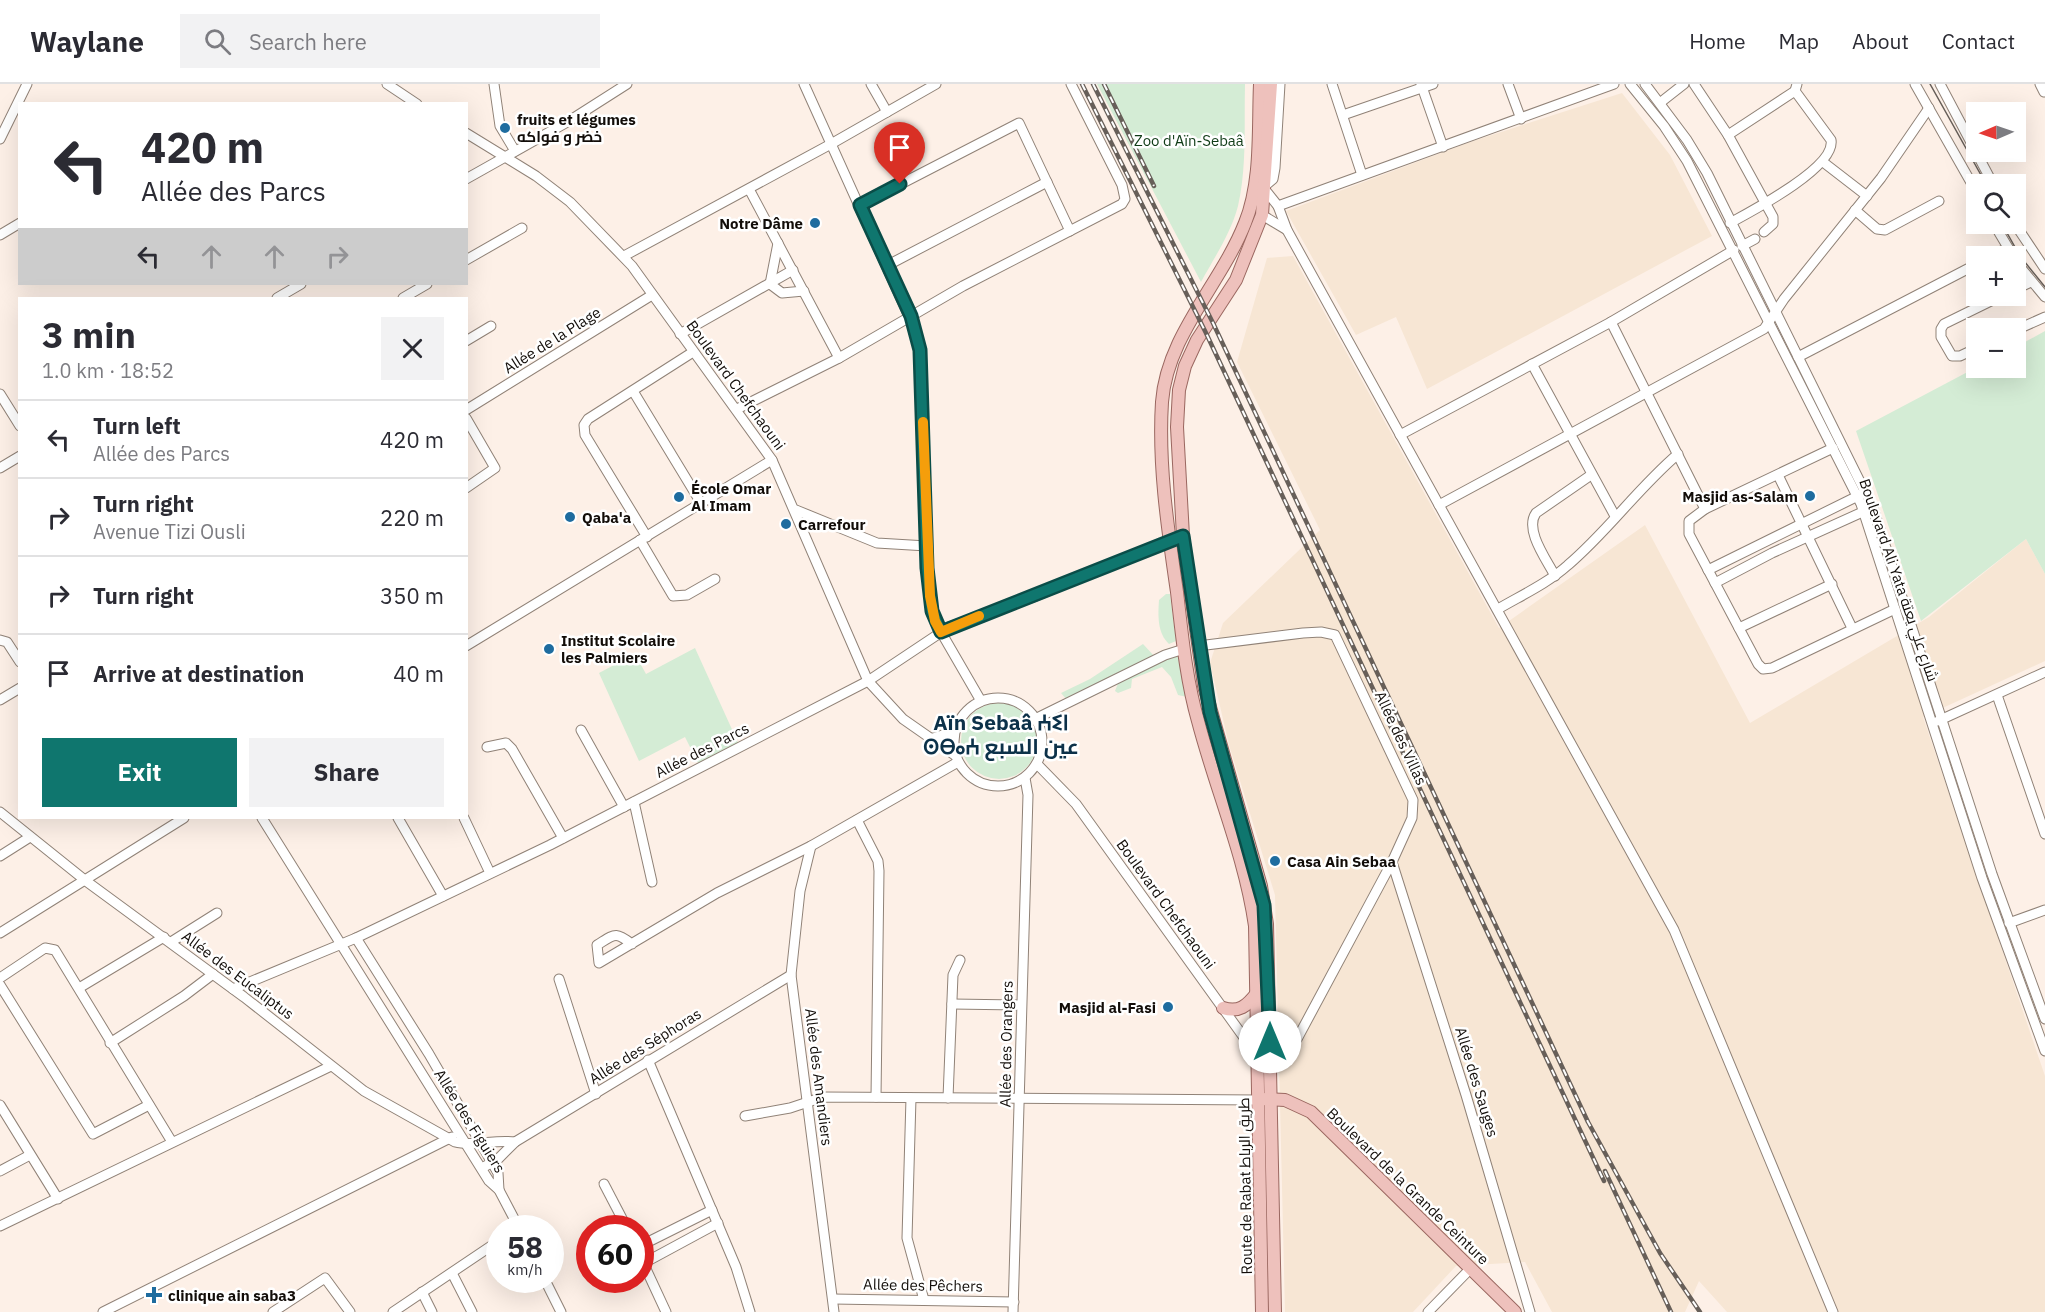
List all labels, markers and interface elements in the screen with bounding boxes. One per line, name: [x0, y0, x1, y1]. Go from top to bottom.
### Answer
search box: [180, 14, 600, 68]
text: Waylane: [30, 23, 144, 60]
icon: search: [201, 25, 234, 58]
text: Search here: [249, 27, 367, 56]
text: Home: [1689, 27, 1746, 55]
text: Map: [1779, 27, 1819, 55]
text: About: [1852, 27, 1909, 55]
text: Contact: [1942, 27, 2015, 55]
north arrow: [1966, 102, 2026, 162]
map controls: [1966, 102, 2026, 378]
place label: fruits et légumes خضر و فواكه: [517, 110, 636, 146]
text: 420 m: [141, 120, 264, 175]
marker: fruits et légumes خضر و فواكه: [498, 121, 512, 135]
pin: [874, 122, 925, 184]
icon: left: [42, 126, 120, 204]
icon: arrive: [883, 131, 916, 164]
park label: Zoo d'Aïn-Sebaâ: [1134, 131, 1244, 150]
text: Allée des Parcs: [141, 173, 326, 208]
button: search: [1966, 174, 2026, 234]
place label: Notre Dâme: [719, 214, 803, 233]
marker: Notre Dâme: [808, 216, 822, 230]
icon: left: [132, 240, 165, 273]
icon: ahead: [195, 240, 228, 273]
icon: ahead: [258, 240, 291, 273]
icon: right: [321, 240, 354, 273]
button: +: [1966, 246, 2026, 306]
street label: Allée de la Plage: [500, 303, 604, 377]
text: 3 min: [42, 311, 136, 358]
street label: Boulevard Chefchaouni: [682, 316, 790, 454]
button: close: [381, 317, 444, 380]
button: −: [1966, 318, 2026, 378]
text: 1.0 km · 18:52: [42, 357, 174, 384]
text: Turn left: [93, 411, 181, 440]
icon: left: [42, 423, 75, 456]
text: 420 m: [380, 425, 444, 454]
text: Allée des Parcs: [93, 440, 230, 467]
street label: Boulevard Ali Yata شارع علي يعتة: [1852, 476, 1943, 685]
place label: École Omar Al Imam: [691, 479, 771, 515]
place label: Masjid as-Salam: [1682, 487, 1798, 506]
text: Turn right: [93, 489, 194, 518]
marker: Masjid as-Salam: [1803, 489, 1817, 503]
marker: École Omar Al Imam: [672, 490, 686, 504]
icon: right: [42, 501, 75, 534]
text: 220 m: [380, 503, 444, 532]
place label: Qaba'a: [582, 508, 632, 527]
marker: Qaba'a: [563, 510, 577, 524]
place label: Carrefour: [798, 515, 866, 534]
marker: Carrefour: [779, 517, 793, 531]
text: Avenue Tizi Ousli: [93, 518, 246, 545]
icon: right: [42, 579, 75, 612]
text: Turn right: [93, 581, 194, 610]
text: 350 m: [380, 581, 444, 610]
place label: Institut Scolaire les Palmiers: [561, 631, 675, 667]
marker: Institut Scolaire les Palmiers: [542, 642, 556, 656]
icon: arrive: [42, 657, 75, 690]
text: Arrive at destination: [93, 659, 304, 688]
text: 40 m: [393, 659, 444, 688]
street label: Allée des Villas: [1371, 688, 1431, 788]
district label: Aïn Sebaâ ⵄⵉⵏ ⵙⴱⴰⵄ عين السبع: [923, 708, 1079, 761]
street label: Allée des Parcs: [652, 718, 752, 782]
button: Exit: [42, 738, 237, 807]
button: Share: [249, 738, 444, 807]
street label: Boulevard Chefchaouni: [1112, 835, 1220, 973]
place label: Casa Ain Sebaa: [1287, 852, 1396, 871]
marker: Casa Ain Sebaa: [1268, 854, 1282, 868]
street label: Allée des Eucaliptus: [178, 927, 298, 1023]
street label: Allée des Orangers: [995, 980, 1017, 1108]
place label: Masjid al-Fasi: [1059, 998, 1156, 1017]
marker: Masjid al-Fasi: [1161, 1000, 1175, 1014]
street label: Allée des Séphoras: [585, 1004, 705, 1088]
street label: Allée des Amandiers: [801, 1007, 837, 1147]
position arrow: [1238, 1010, 1302, 1074]
street label: Allée des Sauges: [1451, 1025, 1503, 1139]
street label: Allée des Figuiers: [430, 1066, 510, 1176]
street label: Route de Rabat طريق الرباط: [1234, 1097, 1257, 1275]
street label: Boulevard de la Grande Ceinture: [1323, 1103, 1493, 1269]
speed limit sign: 60: [576, 1215, 654, 1293]
text: 58: [507, 1227, 543, 1266]
text: km/h: [507, 1260, 543, 1279]
street label: Allée des Pêchers: [863, 1274, 983, 1296]
marker: clinique ain saba3: [145, 1286, 163, 1304]
place label: clinique ain saba3: [168, 1286, 296, 1305]

